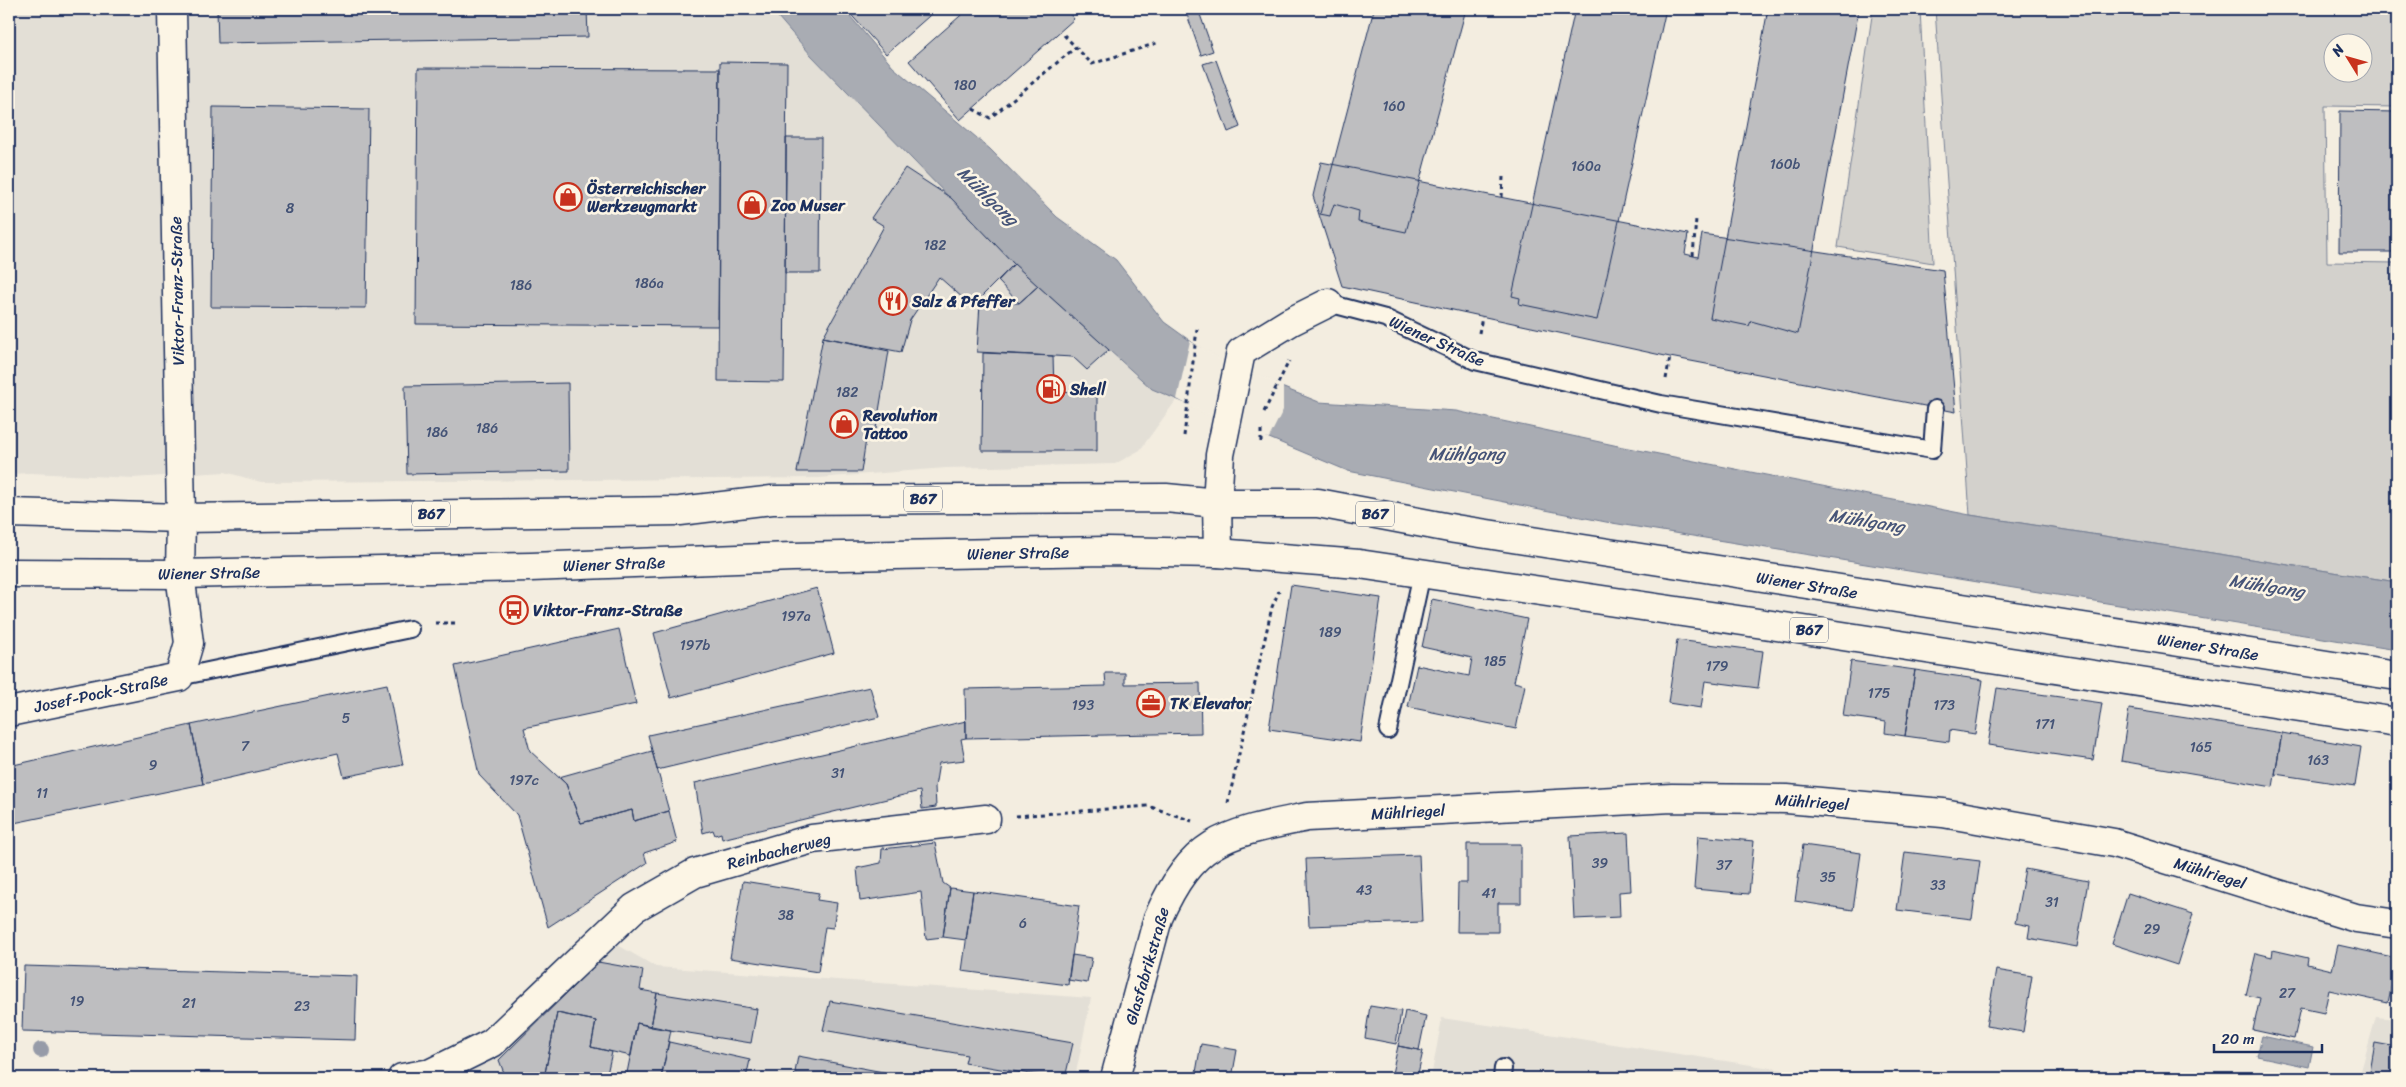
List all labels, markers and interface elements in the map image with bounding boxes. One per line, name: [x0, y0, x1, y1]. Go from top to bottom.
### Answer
north arrow: [2324, 32, 2374, 82]
text: N: [2325, 39, 2351, 63]
house number: 180: [953, 73, 977, 98]
house number: 160: [1383, 94, 1406, 119]
house number: 160b: [1770, 152, 1801, 177]
house number: 160a: [1571, 154, 1601, 179]
water label: Mühlgang: [950, 158, 1028, 235]
place label: Österreichischer Werkzeugmarkt: [586, 174, 706, 221]
shop icon: Österreichischer Werkzeugmarkt: [553, 182, 583, 212]
shop icon: Zoo Muser: [737, 190, 767, 220]
place label: Zoo Muser: [770, 191, 846, 220]
house number: 8: [286, 196, 295, 221]
street label: Viktor-Franz-Straße: [161, 216, 193, 366]
house number: 182: [924, 233, 946, 258]
house number: 186a: [634, 271, 664, 296]
house number: 186: [510, 273, 532, 298]
restaurant icon: Salz & Pfeffer: [878, 286, 908, 316]
place label: Salz & Pfeffer: [911, 287, 1016, 316]
street label: Wiener Straße: [1384, 307, 1490, 375]
fuel station icon: Shell: [1036, 374, 1066, 404]
place label: Shell: [1069, 375, 1107, 404]
house number: 182: [836, 380, 858, 405]
place label: Revolution Tattoo: [862, 401, 938, 448]
shop icon: Revolution Tattoo: [829, 409, 859, 439]
house number: 186: [476, 416, 498, 441]
house number: 186: [426, 420, 448, 445]
water label: Mühlgang: [1429, 438, 1507, 470]
road number: B67: [904, 486, 942, 512]
water label: Mühlgang: [1827, 499, 1909, 543]
road number: B67: [412, 502, 450, 526]
road number: B67: [1356, 502, 1394, 526]
street label: Wiener Straße: [967, 538, 1069, 568]
street label: Wiener Straße: [562, 548, 666, 580]
street label: Wiener Straße: [158, 558, 260, 588]
street label: Wiener Straße: [1754, 563, 1860, 607]
water label: Mühlgang: [2227, 564, 2309, 608]
bus stop icon: Viktor-Franz-Straße: [499, 595, 529, 625]
place label: Viktor-Franz-Straße: [533, 596, 683, 625]
house number: 197a: [781, 604, 811, 629]
road number: B67: [1790, 618, 1828, 642]
house number: 189: [1318, 620, 1342, 645]
street label: Wiener Straße: [2155, 625, 2261, 669]
house number: 197b: [680, 633, 710, 658]
house number: 185: [1483, 649, 1507, 674]
house number: 179: [1706, 654, 1729, 679]
street label: Josef-Pock-Straße: [30, 665, 171, 722]
house number: 175: [1868, 681, 1891, 706]
office icon: TK Elevator: [1136, 688, 1166, 718]
place label: TK Elevator: [1170, 689, 1252, 718]
house number: 193: [1072, 693, 1094, 718]
house number: 173: [1933, 693, 1955, 718]
house number: 5: [342, 706, 351, 731]
house number: 171: [2035, 712, 2055, 737]
house number: 7: [241, 734, 250, 759]
house number: 165: [2190, 735, 2213, 760]
house number: 163: [2307, 748, 2329, 773]
house number: 9: [149, 753, 158, 778]
house number: 31: [831, 761, 845, 786]
house number: 197c: [509, 768, 539, 793]
house number: 11: [36, 781, 48, 806]
street label: Mühlriegel: [1774, 785, 1850, 819]
street label: Mühlriegel: [1370, 796, 1446, 828]
street label: Reinbacherweg: [724, 824, 834, 878]
street label: Mühlriegel: [2170, 848, 2250, 898]
house number: 39: [1592, 851, 1609, 876]
house number: 37: [1716, 853, 1733, 878]
house number: 35: [1820, 865, 1837, 890]
house number: 33: [1930, 873, 1946, 898]
house number: 43: [1356, 878, 1373, 903]
house number: 41: [1482, 881, 1496, 906]
house number: 31: [2045, 890, 2059, 915]
house number: 38: [778, 903, 795, 928]
street label: Glasfabrikstraße: [1116, 904, 1178, 1028]
house number: 6: [1019, 911, 1027, 936]
house number: 29: [2144, 917, 2161, 942]
house number: 27: [2279, 981, 2296, 1006]
house number: 19: [70, 989, 85, 1014]
house number: 21: [182, 991, 196, 1016]
house number: 23: [294, 994, 310, 1019]
scale bar: [2214, 1022, 2321, 1054]
text: 20 m: [2221, 1026, 2255, 1052]

